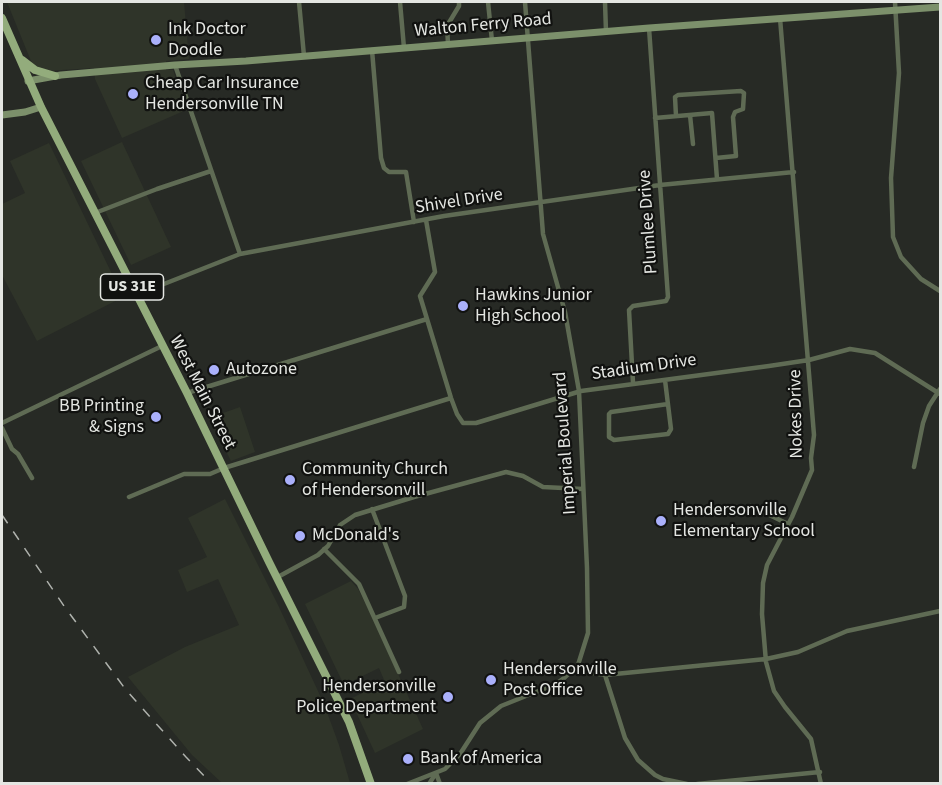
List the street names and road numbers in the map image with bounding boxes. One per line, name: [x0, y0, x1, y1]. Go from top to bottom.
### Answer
street label: Walton Ferry Road: [413, 9, 553, 43]
street label: Plumlee Drive: [635, 169, 663, 275]
street label: Shivel Drive: [414, 184, 504, 220]
road number: US 31E: [100, 274, 164, 300]
street label: West Main Street: [164, 332, 240, 454]
street label: Stadium Drive: [590, 350, 698, 386]
street label: Nokes Drive: [785, 369, 809, 459]
street label: Imperial Boulevard: [550, 371, 582, 515]

